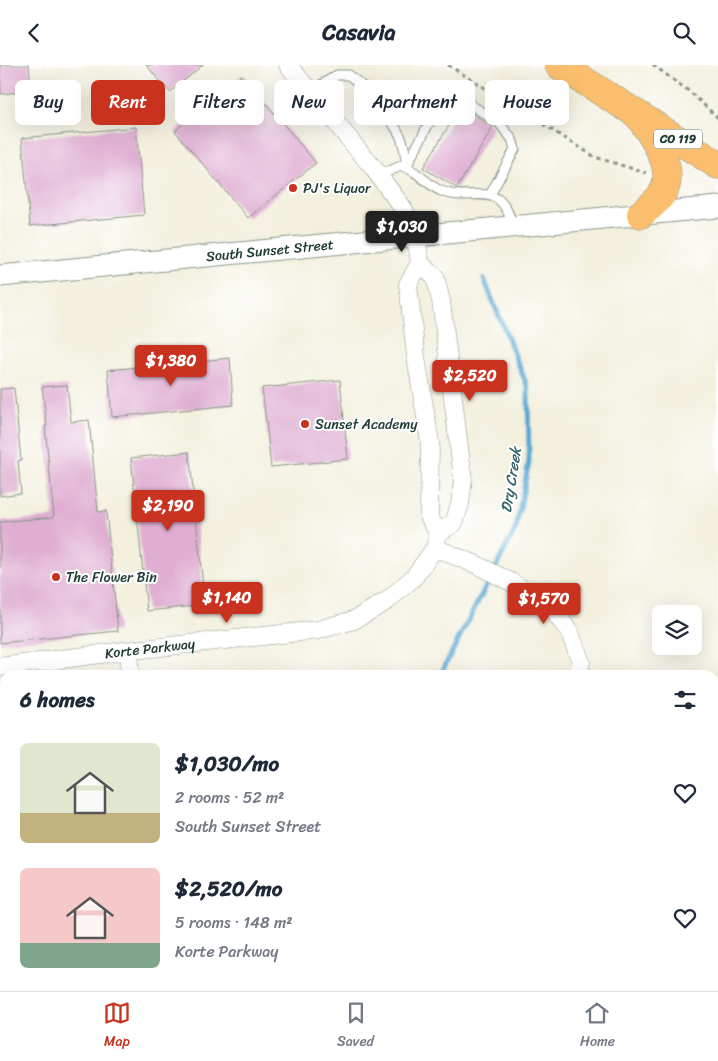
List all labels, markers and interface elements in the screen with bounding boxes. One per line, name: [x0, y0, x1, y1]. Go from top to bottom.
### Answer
text: Casavia: [322, 13, 396, 52]
icon: back: [20, 19, 48, 47]
icon: search: [670, 19, 698, 47]
chip: Buy: [15, 80, 81, 125]
chip: Rent: [91, 80, 165, 125]
chip: Filters: [175, 80, 264, 125]
chip: New: [274, 80, 344, 125]
chip: Apartment: [354, 80, 475, 125]
chip: House: [485, 80, 569, 125]
road number: CO 119: [654, 129, 702, 149]
place label: PJ's Liquor: [303, 176, 372, 201]
marker: PJ's Liquor: [287, 182, 299, 194]
pin: $1,030: [361, 211, 443, 253]
text: $1,030: [377, 212, 427, 241]
street label: South Sunset Street: [205, 232, 335, 269]
pin: $1,380: [130, 345, 212, 387]
text: $1,380: [146, 346, 196, 375]
pin: $2,520: [429, 359, 511, 402]
text: $2,520: [443, 361, 497, 390]
place label: Sunset Academy: [315, 412, 418, 437]
marker: Sunset Academy: [299, 418, 311, 430]
water label: Dry Creek: [493, 444, 529, 514]
pin: $2,190: [127, 489, 209, 532]
text: $2,190: [142, 491, 194, 520]
place label: The Flower Bin: [66, 565, 157, 590]
marker: The Flower Bin: [50, 571, 62, 583]
pin: $1,140: [186, 581, 268, 624]
text: $1,140: [203, 583, 251, 612]
pin: $1,570: [503, 583, 585, 625]
text: $1,570: [519, 584, 569, 613]
map controls: [652, 605, 702, 655]
button: layers: [652, 605, 702, 655]
street label: Korte Parkway: [103, 631, 197, 666]
text: 6 homes: [20, 681, 95, 719]
icon: filters: [671, 686, 699, 714]
text: $1,030/mo: [175, 745, 279, 783]
icon: home: [60, 763, 120, 823]
icon: heart: [671, 779, 699, 807]
text: 2 rooms · 52 m²: [175, 783, 284, 812]
text: South Sunset Street: [175, 812, 321, 841]
text: $2,520/mo: [175, 870, 282, 908]
icon: home: [60, 888, 120, 948]
icon: heart: [671, 904, 699, 932]
text: 5 rooms · 148 m²: [175, 908, 292, 937]
text: Korte Parkway: [175, 937, 279, 966]
tab: Map: [103, 999, 131, 1054]
tab: Saved: [337, 999, 374, 1054]
tab: Home: [580, 999, 615, 1054]

